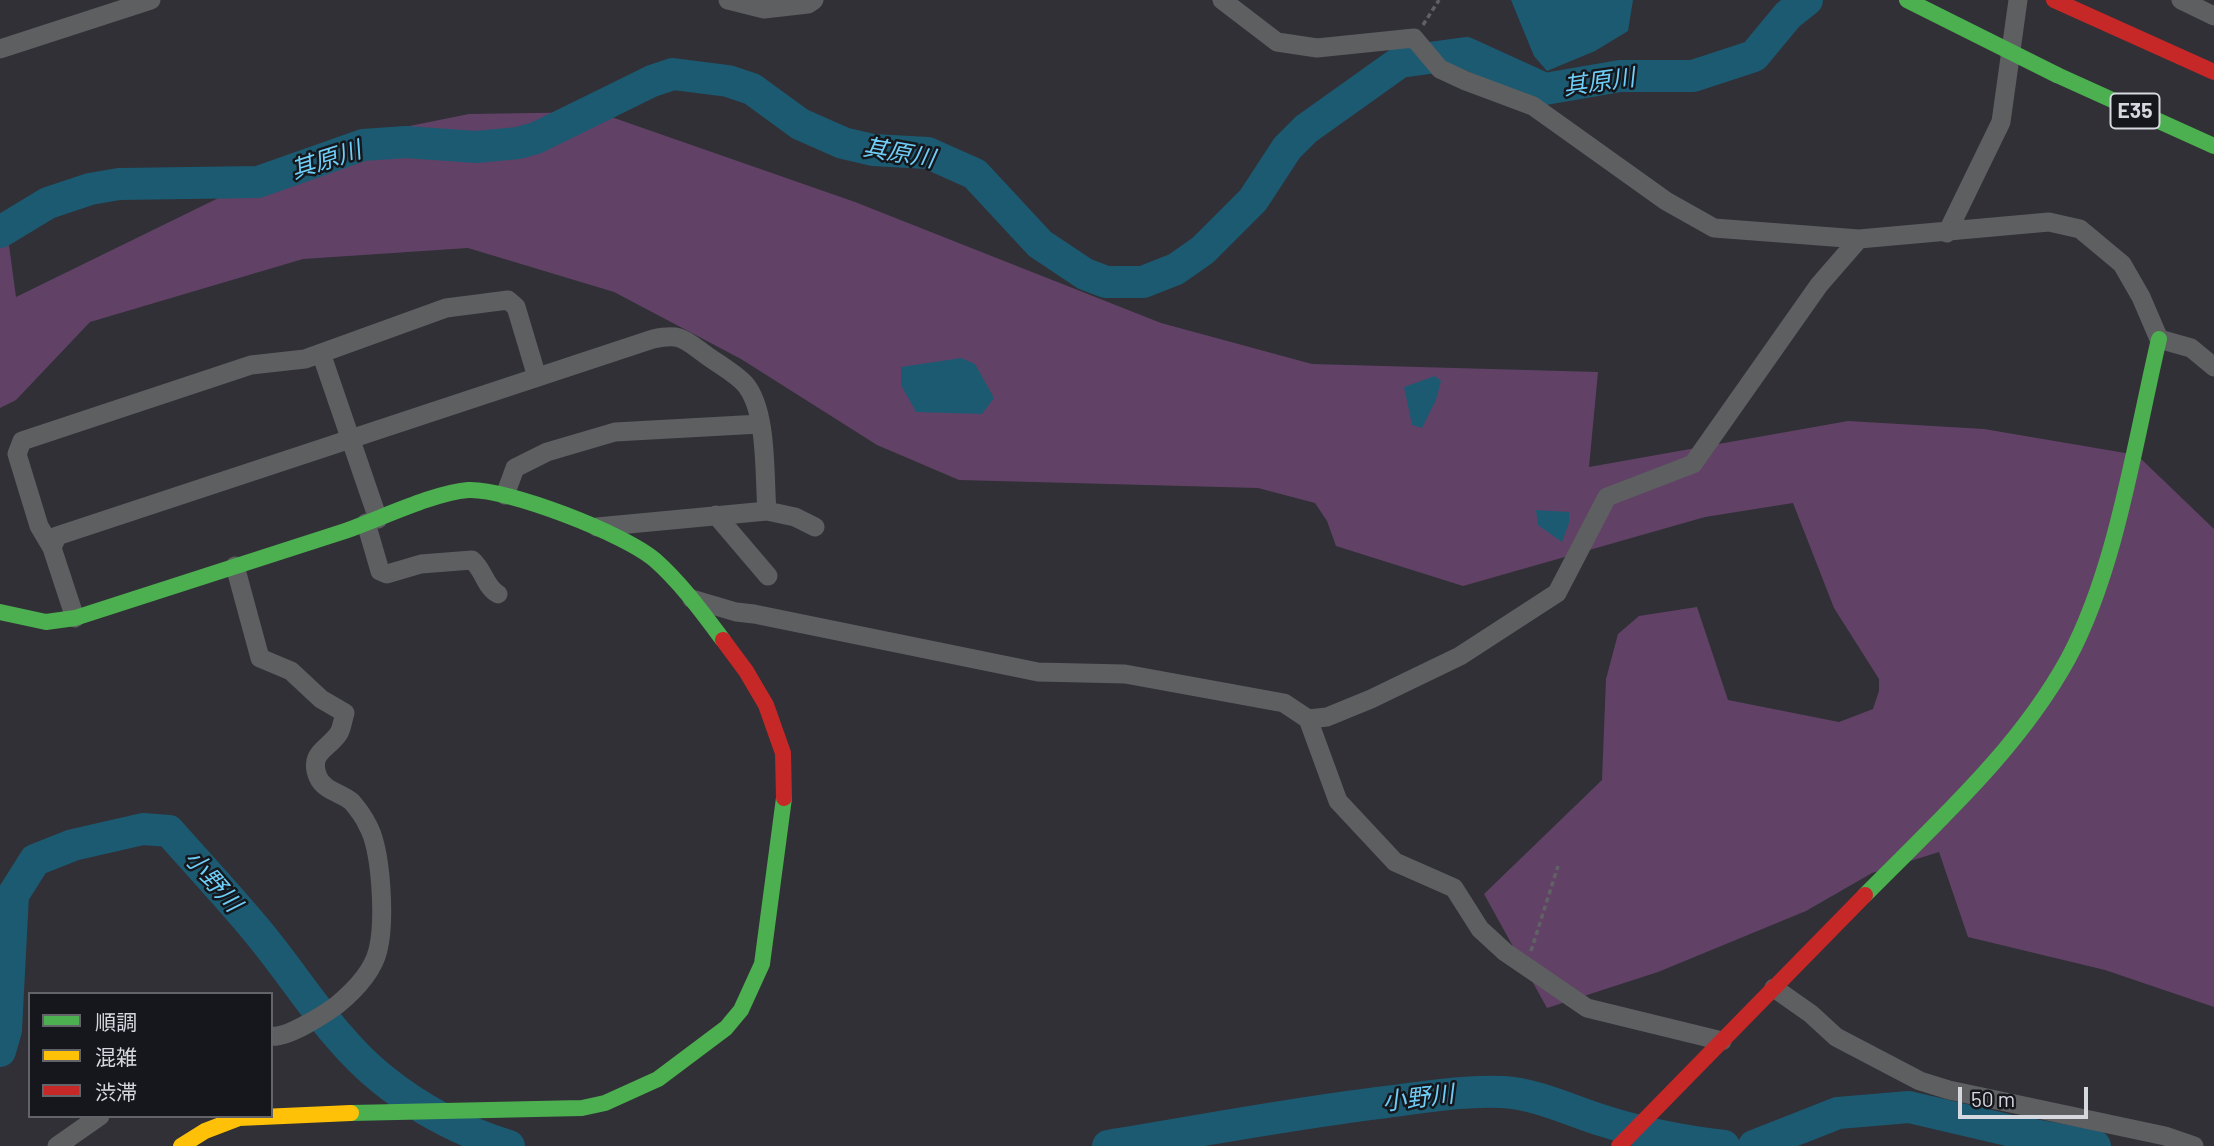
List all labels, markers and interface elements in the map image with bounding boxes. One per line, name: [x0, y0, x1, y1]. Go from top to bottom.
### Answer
water label: 其原川: [1561, 63, 1637, 101]
road number: E35: [2110, 94, 2160, 128]
water label: 其原川: [861, 133, 937, 173]
water label: 其原川: [287, 135, 365, 185]
water label: 小野川: [179, 844, 247, 918]
legend: [28, 992, 273, 1118]
text: 順調: [95, 1009, 137, 1034]
text: 混雑: [95, 1044, 137, 1069]
scale bar: [1962, 1072, 2092, 1116]
text: 渋滞: [95, 1079, 137, 1104]
water label: 小野川: [1381, 1079, 1455, 1117]
text: 50 m: [1971, 1086, 2015, 1111]

